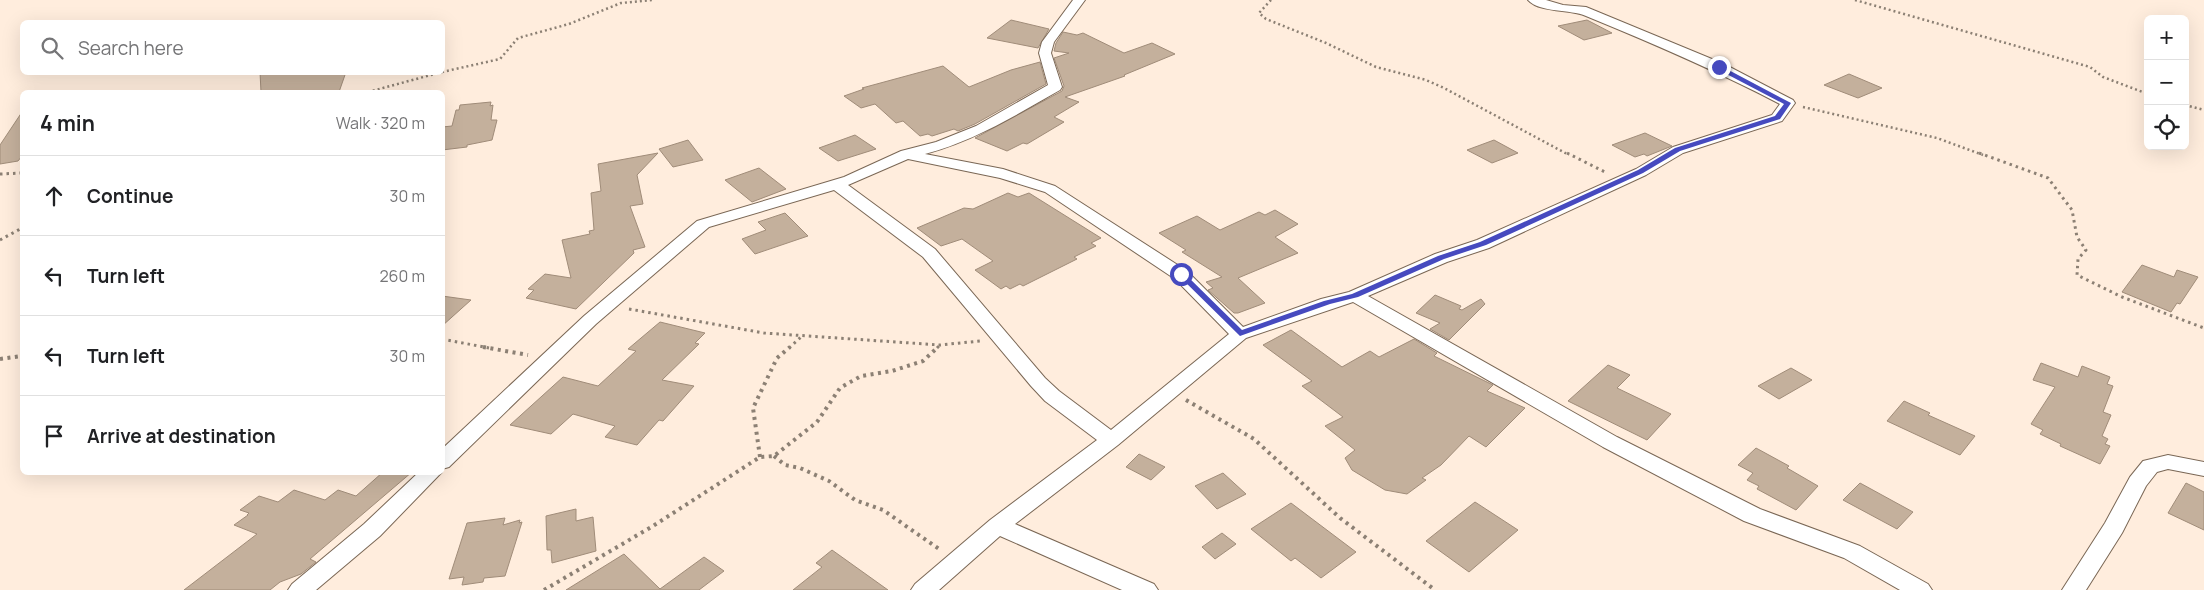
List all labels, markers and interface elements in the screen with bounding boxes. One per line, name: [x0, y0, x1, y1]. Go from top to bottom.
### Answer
map controls: [2144, 15, 2189, 150]
button: +: [2144, 15, 2189, 60]
search box: [20, 20, 445, 75]
icon: search: [38, 34, 66, 62]
text: Search here: [78, 35, 184, 61]
route end: [1708, 56, 1731, 79]
button: −: [2144, 60, 2189, 105]
button: locate: [2144, 105, 2189, 150]
text: 4 min: [40, 109, 95, 137]
text: Walk · 320 m: [336, 112, 425, 134]
icon: ahead: [40, 182, 68, 210]
text: Continue: [87, 183, 173, 209]
text: 30 m: [390, 185, 425, 207]
icon: left: [40, 262, 68, 290]
text: Turn left: [87, 263, 165, 289]
route start: [1170, 263, 1193, 286]
text: 260 m: [379, 265, 425, 287]
icon: left: [40, 342, 68, 370]
text: Turn left: [87, 343, 165, 369]
text: 30 m: [390, 345, 425, 367]
icon: arrive: [40, 422, 68, 450]
text: Arrive at destination: [87, 423, 276, 449]

